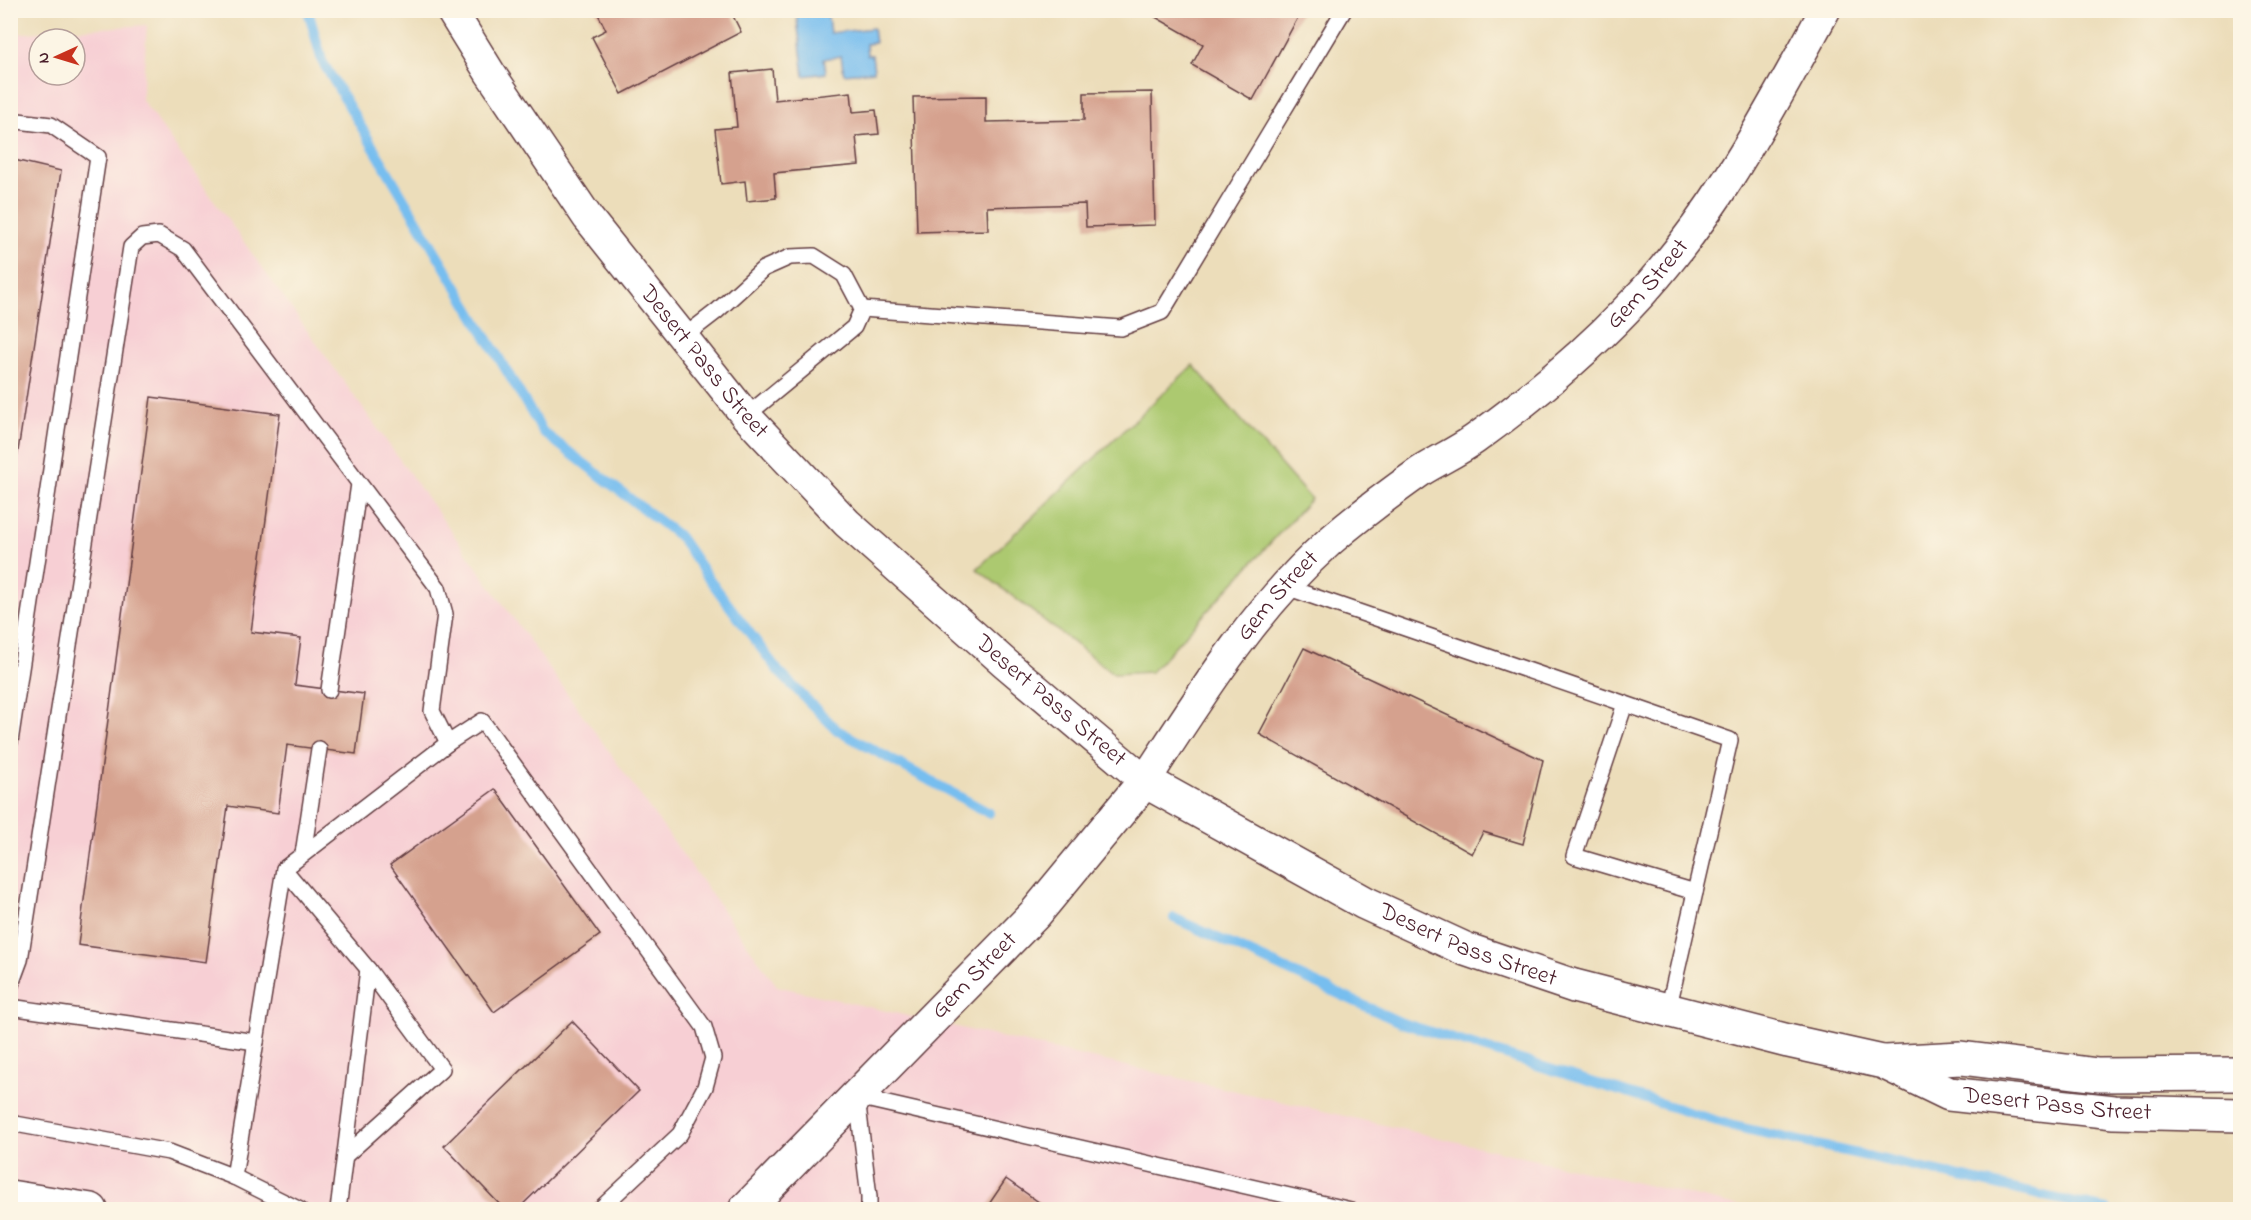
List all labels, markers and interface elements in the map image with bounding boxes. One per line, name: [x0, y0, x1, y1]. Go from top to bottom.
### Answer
north arrow: [27, 27, 87, 87]
text: N: [32, 51, 56, 64]
street label: Gem Street: [1598, 232, 1698, 338]
street label: Desert Pass Street: [630, 277, 777, 447]
street label: Gem Street: [1228, 542, 1327, 649]
street label: Desert Pass Street: [966, 626, 1134, 776]
street label: Desert Pass Street: [1372, 894, 1562, 996]
street label: Gem Street: [923, 924, 1026, 1028]
street label: Desert Pass Street: [1960, 1078, 2152, 1130]

